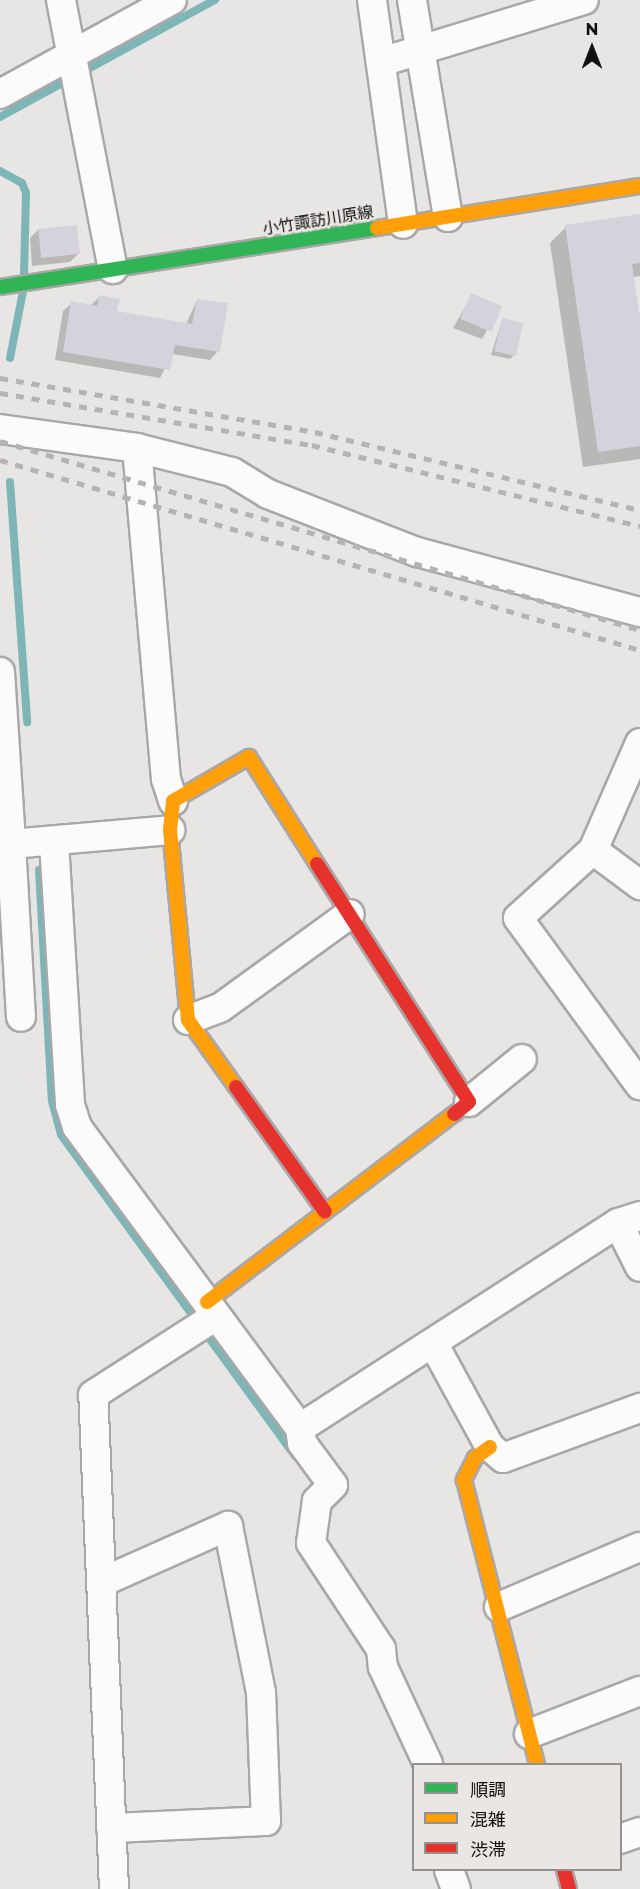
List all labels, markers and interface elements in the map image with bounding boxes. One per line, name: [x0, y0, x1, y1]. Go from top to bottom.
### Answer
north arrow: [562, 18, 622, 78]
text: N: [586, 20, 598, 39]
street label: 小竹諏訪川原線: [261, 203, 375, 239]
legend: [412, 1763, 622, 1871]
text: 順調: [470, 1779, 506, 1801]
text: 混雑: [470, 1809, 506, 1831]
text: 渋滞: [470, 1839, 506, 1861]

